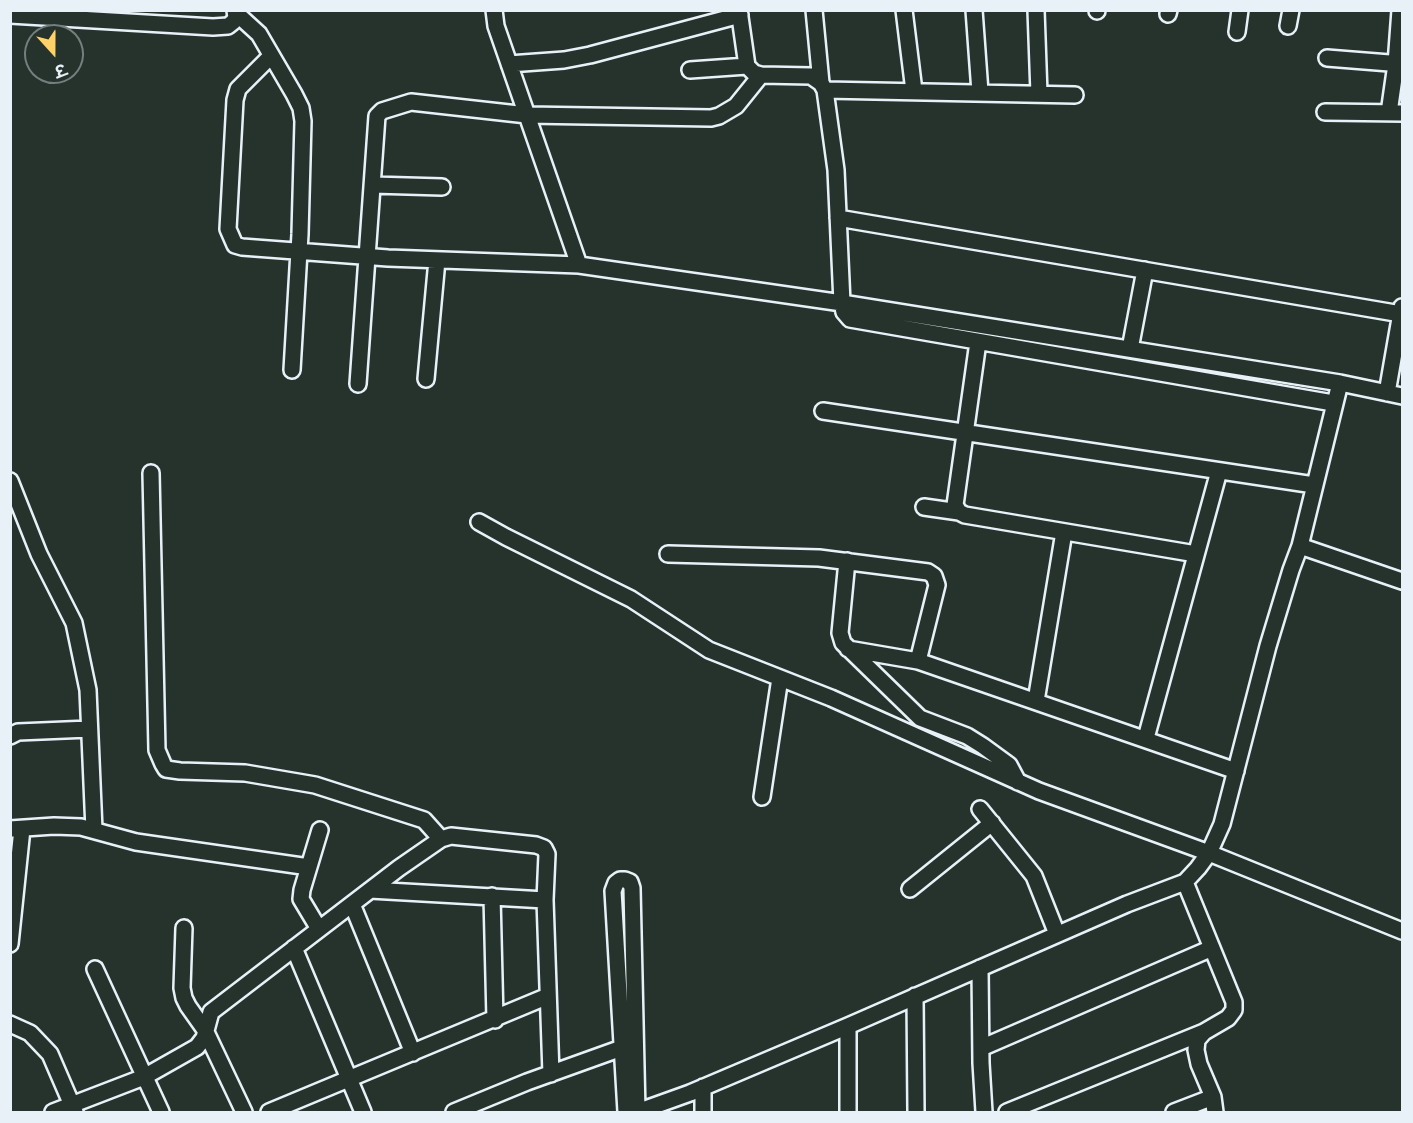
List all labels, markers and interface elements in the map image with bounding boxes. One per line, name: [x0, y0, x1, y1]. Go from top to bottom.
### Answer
north arrow: [24, 24, 84, 84]
text: उ: [51, 58, 69, 81]

